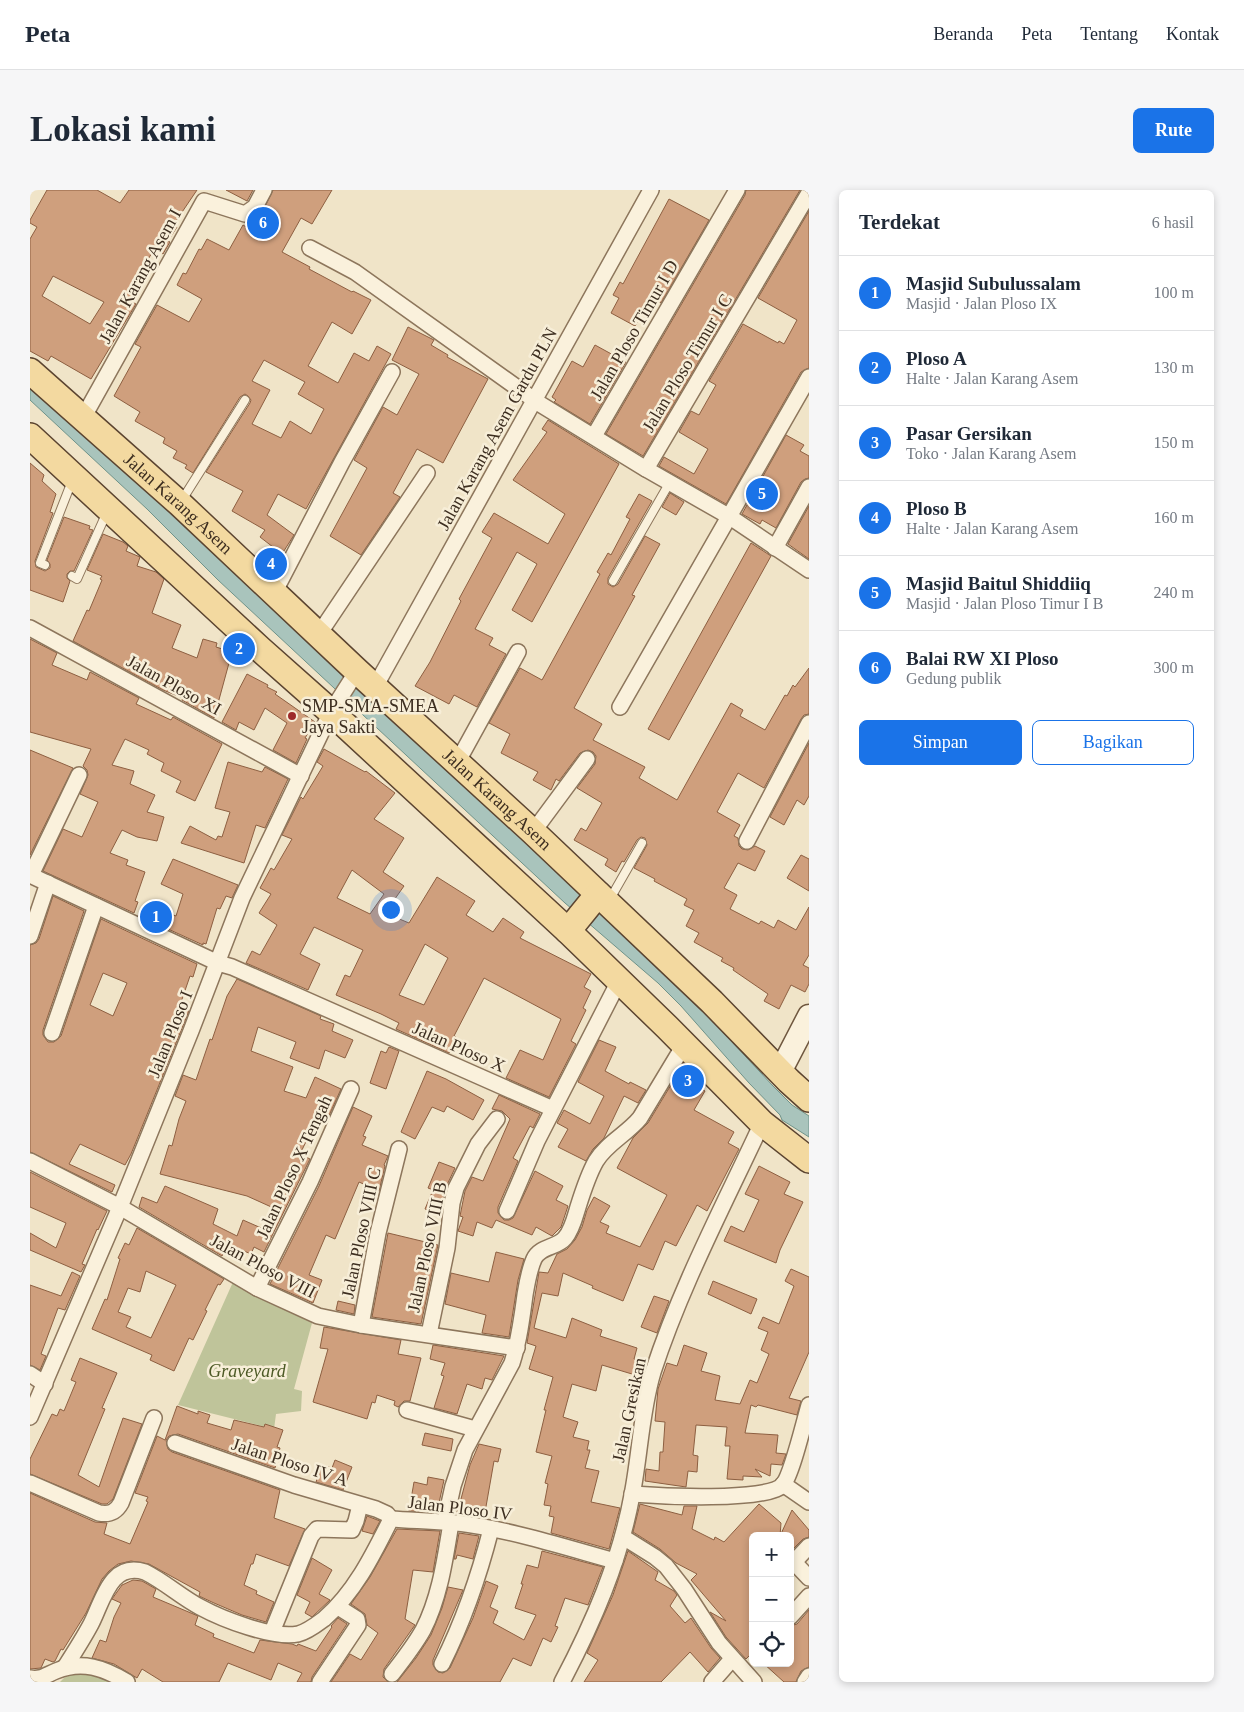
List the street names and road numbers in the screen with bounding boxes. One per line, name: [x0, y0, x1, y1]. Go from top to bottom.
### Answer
street label: Jalan Karang Asem I: [95, 205, 185, 347]
street label: Jalan Ploso Timur I D: [586, 257, 682, 403]
street label: Jalan Ploso Timur I C: [638, 291, 736, 435]
street label: Jalan Karang Asem Gardu PLN: [433, 324, 561, 534]
street label: Jalan Karang Asem: [120, 449, 237, 558]
street label: Jalan Ploso XI: [123, 651, 225, 719]
street label: Jalan Karang Asem: [439, 745, 556, 854]
street label: Jalan Ploso I: [143, 988, 197, 1080]
street label: Jalan Ploso X: [410, 1018, 508, 1076]
street label: Jalan Ploso X Tengah: [252, 1092, 336, 1242]
street label: Jalan Ploso VIII C: [337, 1166, 385, 1300]
street label: Jalan Ploso VIII B: [403, 1180, 451, 1314]
street label: Jalan Ploso VIII: [207, 1230, 319, 1302]
street label: Jalan Gresikan: [608, 1356, 650, 1464]
street label: Jalan Ploso IV A: [229, 1434, 351, 1490]
street label: Jalan Ploso IV: [407, 1492, 513, 1524]

